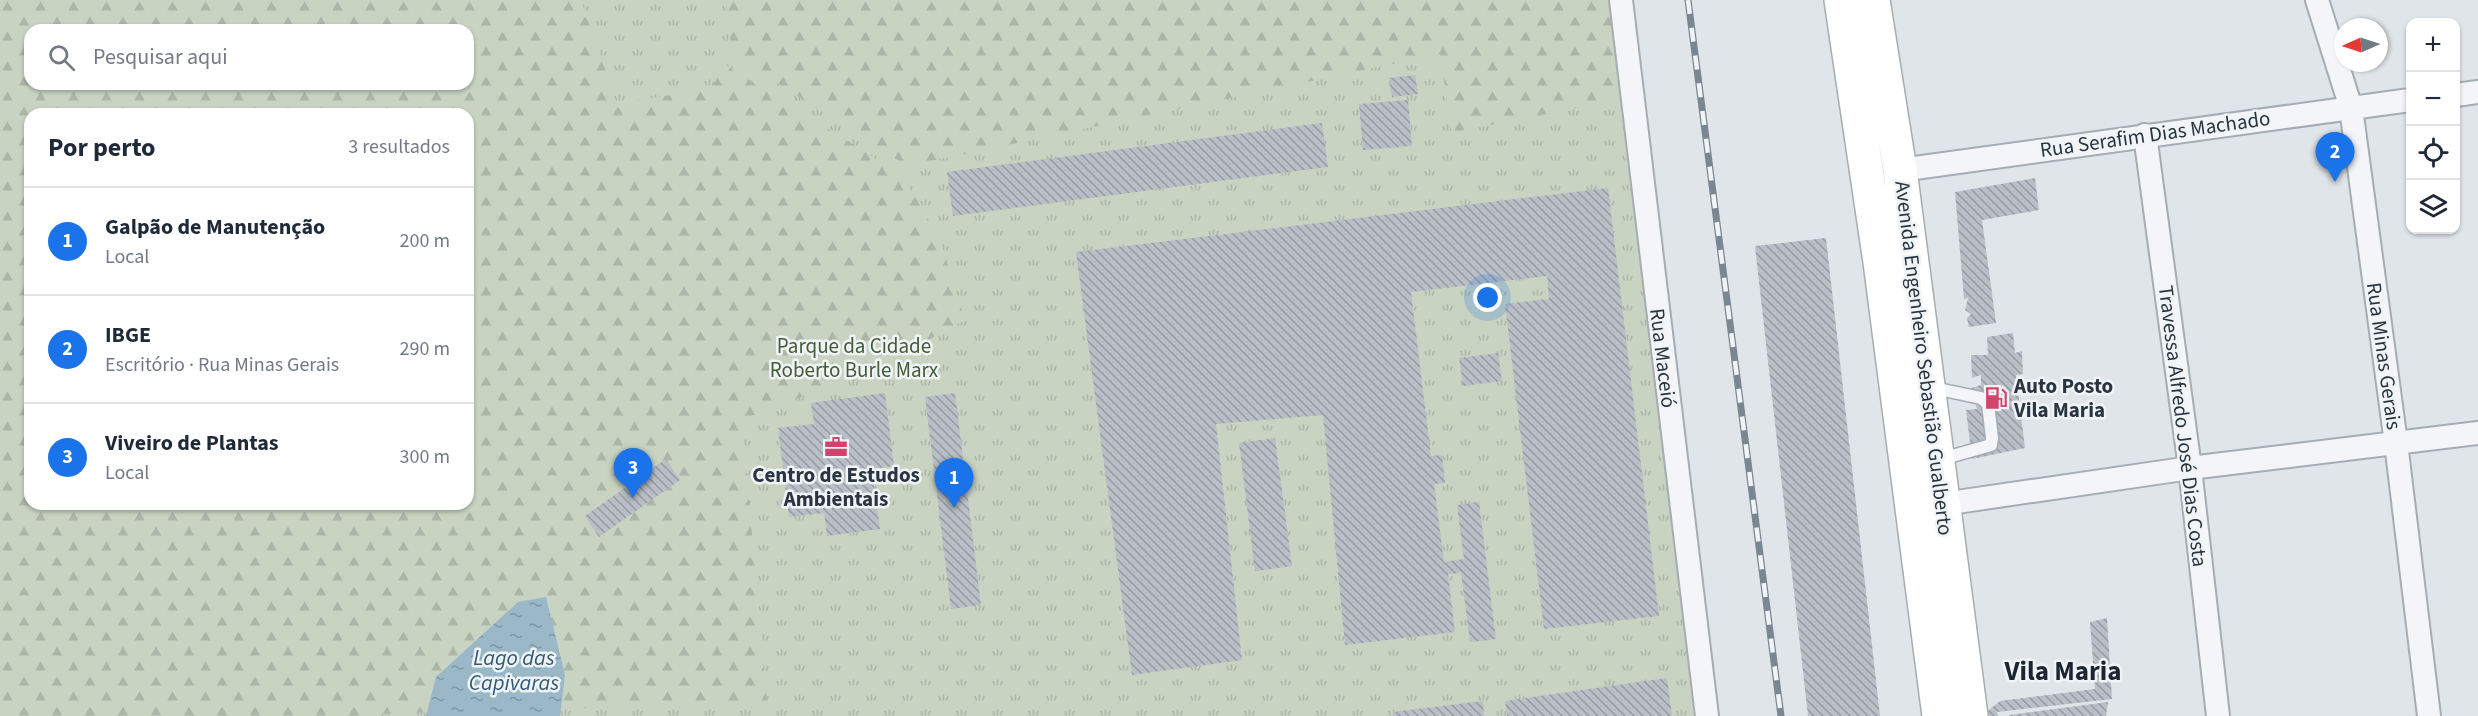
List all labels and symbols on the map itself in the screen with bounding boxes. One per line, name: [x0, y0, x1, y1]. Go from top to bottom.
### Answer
north arrow: [2334, 18, 2388, 72]
street label: Rua Serafim Dias Machado: [2038, 103, 2272, 165]
pin: 2: [2316, 132, 2354, 182]
street label: Avenida Engenheiro Sebastião Gualberto: [1887, 179, 1961, 537]
street label: Rua Minas Gerais: [2359, 280, 2409, 432]
your location: [1473, 283, 1502, 312]
street label: Travessa Alfredo José Dias Costa: [2151, 284, 2215, 568]
street label: Rua Maceió: [1642, 306, 1684, 410]
park label: Parque da Cidade Roberto Burle Marx: [770, 331, 939, 385]
place label: Auto Posto Vila Maria: [2013, 371, 2113, 425]
fuel station icon: Auto Posto Vila Maria: [1983, 385, 2009, 411]
office icon: Centro de Estudos Ambientais: [823, 434, 849, 460]
pin: 3: [614, 448, 652, 498]
pin: 1: [934, 458, 974, 508]
place label: Centro de Estudos Ambientais: [752, 460, 920, 514]
water label: Lago das Capivaras: [469, 642, 559, 699]
district label: Vila Maria: [2003, 652, 2122, 691]

